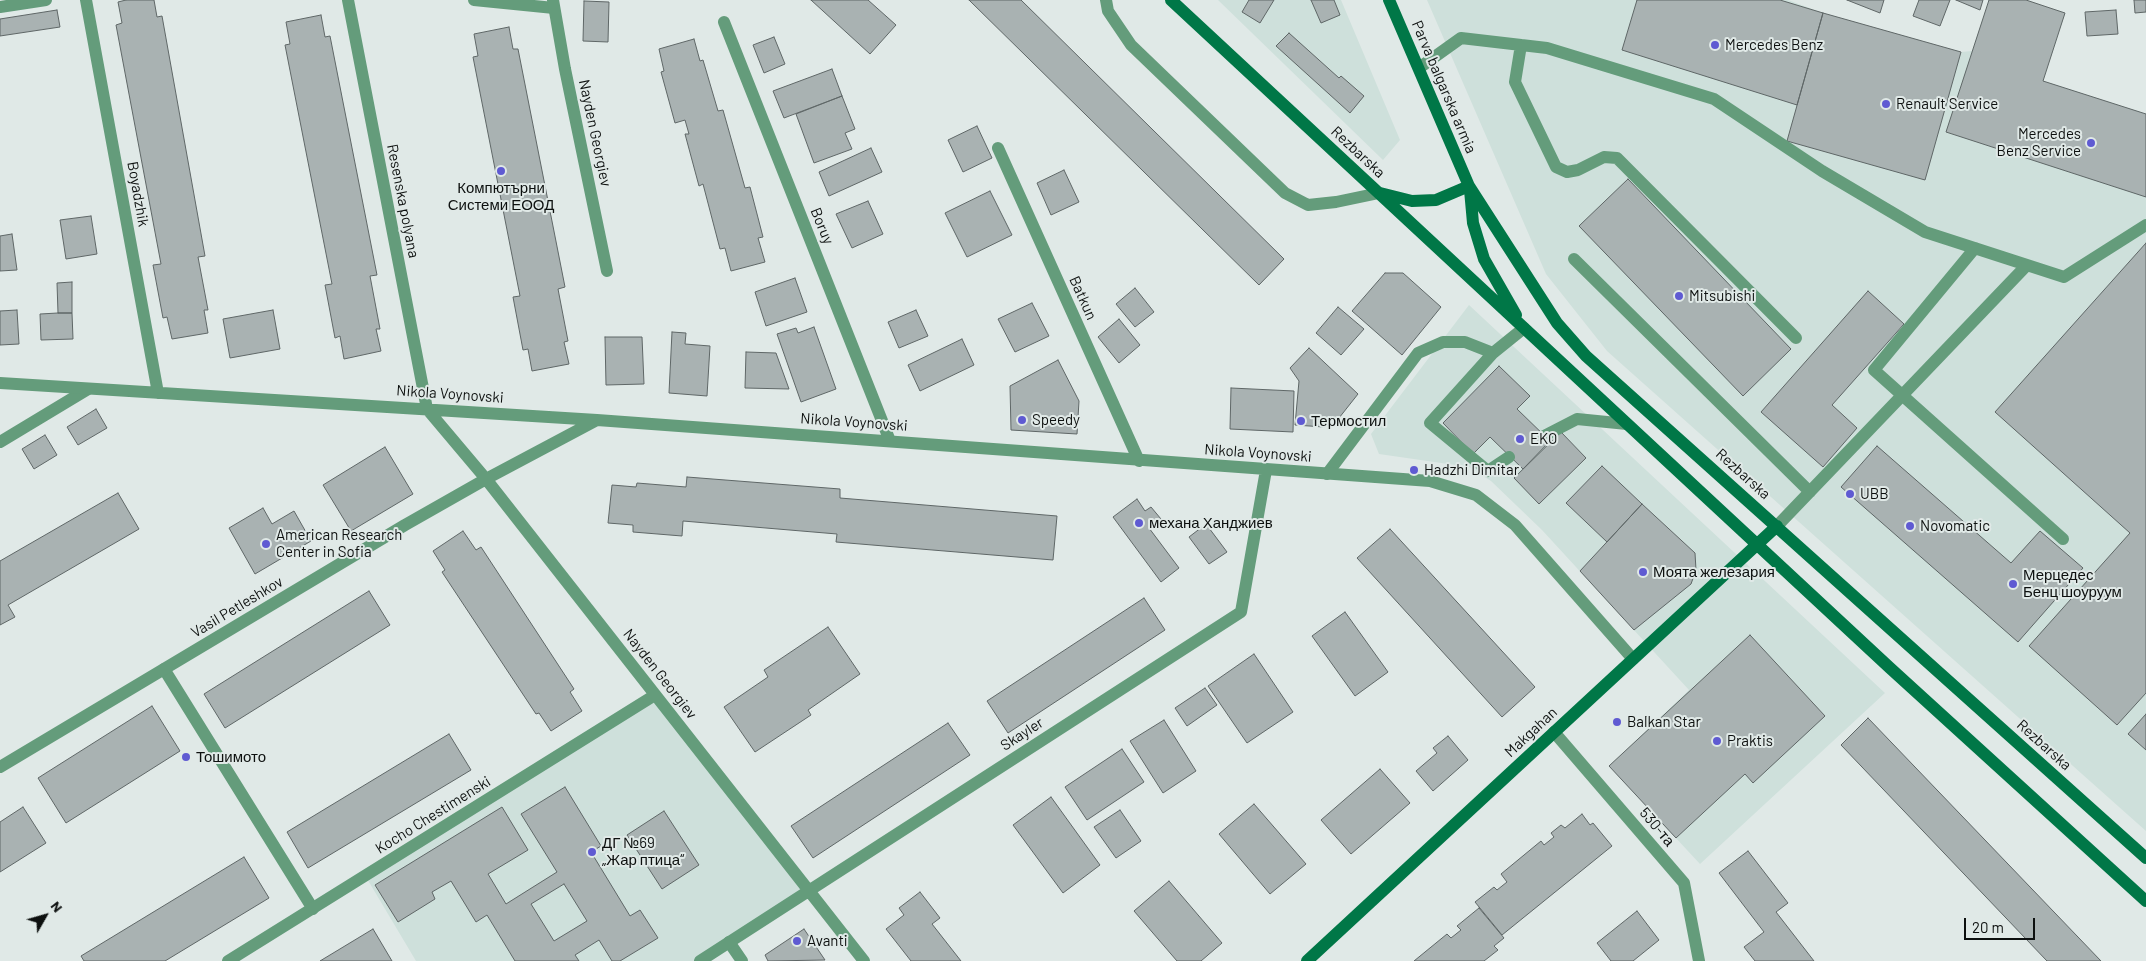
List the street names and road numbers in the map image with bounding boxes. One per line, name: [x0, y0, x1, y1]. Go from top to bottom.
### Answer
street label: Parva balgarska armia: [1408, 18, 1480, 156]
street label: Nayden Georgiev: [575, 78, 615, 188]
street label: Rezbarska: [1327, 122, 1389, 182]
street label: Resenska polyana: [383, 143, 423, 259]
street label: Boyadzhik: [123, 160, 153, 228]
street label: Boruy: [807, 205, 837, 247]
street label: Batkun: [1065, 273, 1101, 323]
street label: Nikola Voynovski: [396, 381, 504, 407]
street label: Nikola Voynovski: [800, 409, 908, 435]
street label: Nikola Voynovski: [1204, 440, 1312, 466]
street label: Rezbarska: [1712, 445, 1774, 503]
street label: Vasil Petleshkov: [188, 572, 286, 642]
street label: Nayden Georgiev: [619, 625, 701, 723]
street label: Makgahan: [1501, 703, 1561, 761]
street label: Skayler: [997, 714, 1047, 754]
street label: Rezbarska: [2013, 716, 2075, 774]
street label: Kocho Chestimenski: [372, 772, 494, 858]
street label: 530-та: [1636, 804, 1678, 850]

